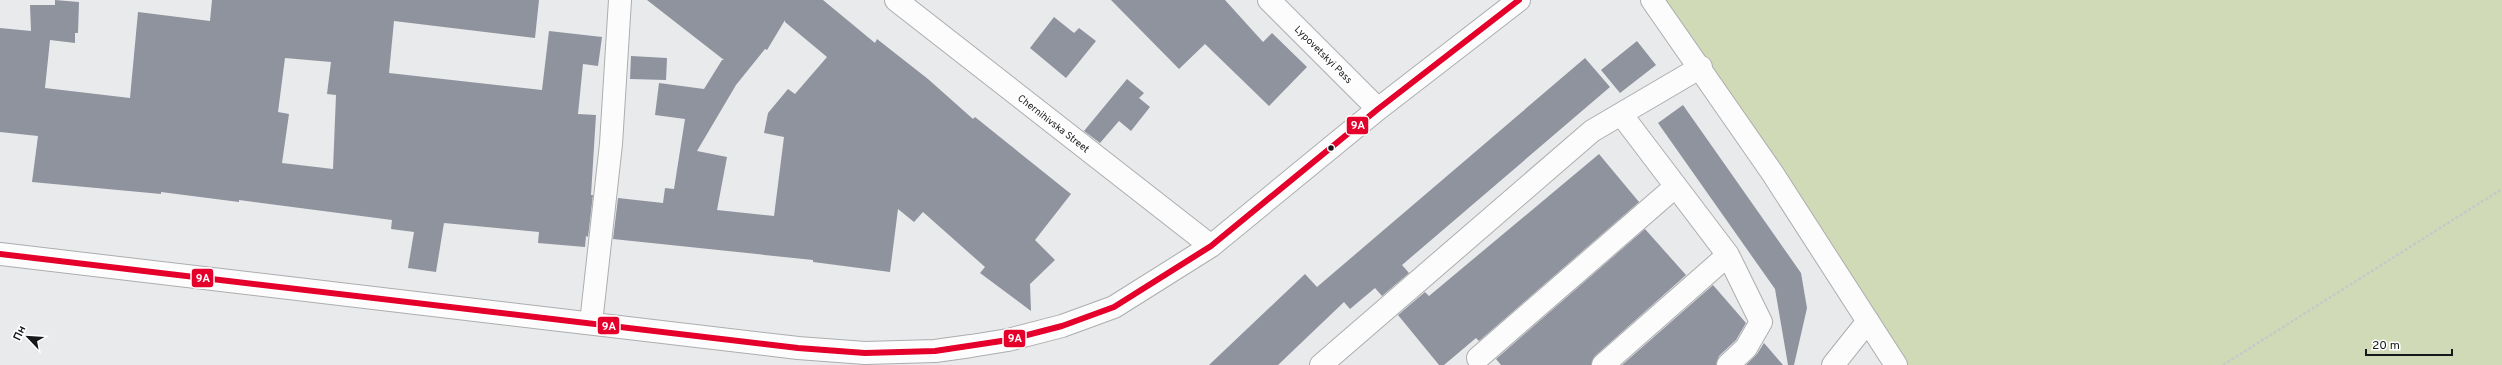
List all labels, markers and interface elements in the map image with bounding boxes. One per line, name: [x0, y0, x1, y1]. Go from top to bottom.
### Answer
street label: Lypovetskyi Pass: [1291, 23, 1355, 87]
street label: Chernihivska Street: [1015, 92, 1092, 156]
line badge: 9А: [1346, 116, 1369, 135]
text: 9А: [1351, 119, 1365, 133]
unlabelled marker: [1326, 143, 1336, 153]
line badge: 9А: [191, 268, 214, 288]
text: 9А: [196, 272, 210, 286]
line badge: 9А: [597, 316, 620, 335]
north arrow: [8, 317, 48, 357]
text: 9А: [602, 320, 616, 334]
text: Пн: [10, 324, 29, 343]
line badge: 9А: [1003, 329, 1026, 348]
scale bar: [2366, 331, 2452, 357]
text: 9А: [1008, 332, 1022, 346]
text: 20 m: [2372, 338, 2400, 354]

